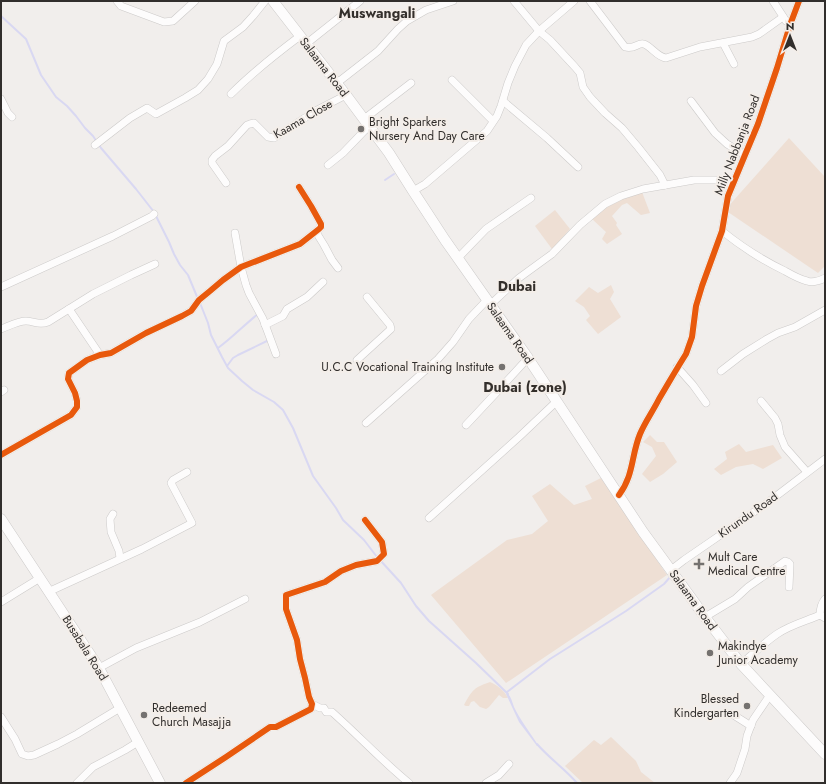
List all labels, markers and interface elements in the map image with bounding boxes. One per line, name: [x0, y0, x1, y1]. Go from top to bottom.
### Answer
district label: Muswangali: [339, 3, 416, 23]
north arrow: [770, 16, 810, 56]
text: N: [786, 18, 794, 34]
street label: Salaama Road: [295, 33, 353, 101]
street label: Milly Nabbanja Road: [710, 92, 764, 198]
street label: Kaama Close: [270, 95, 336, 143]
place label: Bright Sparkers Nursery And Day Care: [369, 113, 485, 145]
marker: Bright Sparkers Nursery And Day Care: [356, 124, 366, 134]
district label: Dubai: [498, 276, 536, 296]
street label: Salaama Road: [482, 299, 538, 367]
place label: U.C.C Vocational Training Institute: [321, 358, 494, 376]
marker: U.C.C Vocational Training Institute: [497, 362, 507, 372]
district label: Dubai (zone): [483, 377, 567, 397]
street label: Kirundu Road: [714, 488, 782, 542]
place label: Mult Care Medical Centre: [708, 548, 785, 580]
marker: Mult Care Medical Centre: [693, 558, 705, 570]
street label: Salaama Road: [665, 566, 721, 634]
street label: Busabala Road: [58, 612, 112, 684]
place label: Makindye Junior Academy: [716, 637, 799, 669]
marker: Makindye Junior Academy: [705, 648, 715, 658]
place label: Blessed Kindergarten: [674, 690, 739, 722]
place label: Redeemed Church Masajja: [152, 699, 231, 731]
marker: Blessed Kindergarten: [742, 701, 752, 711]
marker: Redeemed Church Masajja: [139, 710, 149, 720]

